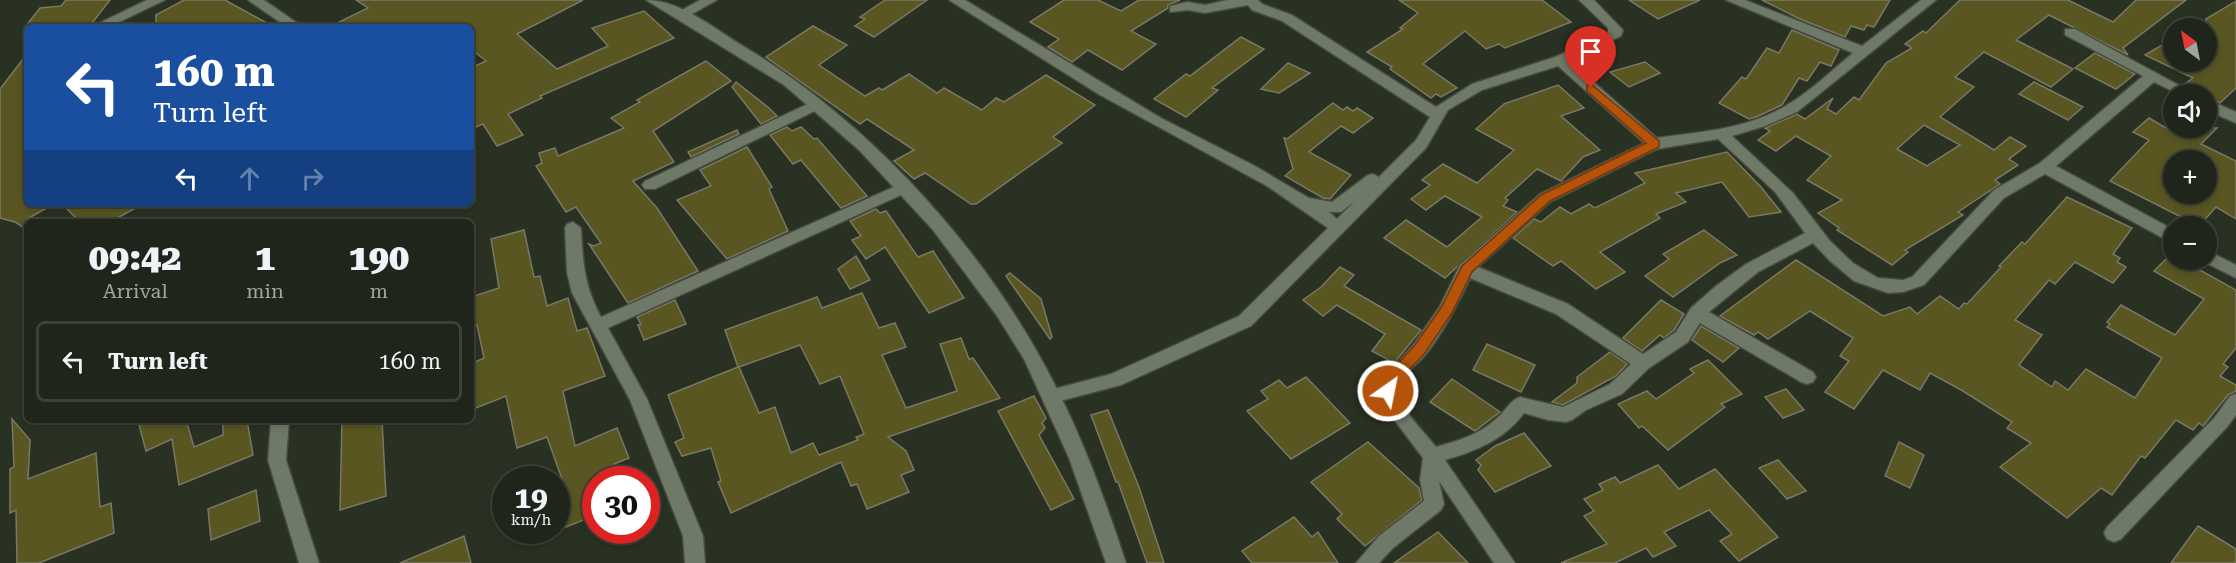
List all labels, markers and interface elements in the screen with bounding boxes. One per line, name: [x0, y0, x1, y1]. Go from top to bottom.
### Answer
north arrow: [2163, 18, 2217, 72]
map controls: [2163, 18, 2217, 270]
pin: [1565, 26, 1616, 88]
icon: arrive: [1574, 35, 1607, 68]
text: 160 m: [153, 47, 275, 96]
icon: left: [54, 48, 132, 126]
button: sound: [2163, 84, 2217, 138]
text: Turn left: [153, 97, 267, 129]
button: +: [2163, 150, 2217, 204]
icon: left: [170, 162, 203, 195]
icon: ahead: [233, 162, 266, 195]
icon: right: [296, 162, 329, 195]
button: −: [2163, 216, 2217, 270]
text: 09:42: [89, 237, 181, 279]
text: 1: [255, 237, 275, 279]
text: 190: [349, 237, 409, 279]
text: Arrival: [103, 279, 168, 303]
text: min: [246, 279, 284, 303]
text: m: [370, 279, 388, 303]
icon: left: [57, 345, 90, 378]
text: Turn left: [108, 349, 208, 374]
text: 160 m: [378, 349, 441, 374]
position arrow: [1356, 359, 1420, 423]
speed limit sign: 30: [582, 466, 660, 544]
text: 19: [514, 480, 548, 515]
text: km/h: [511, 511, 551, 529]

